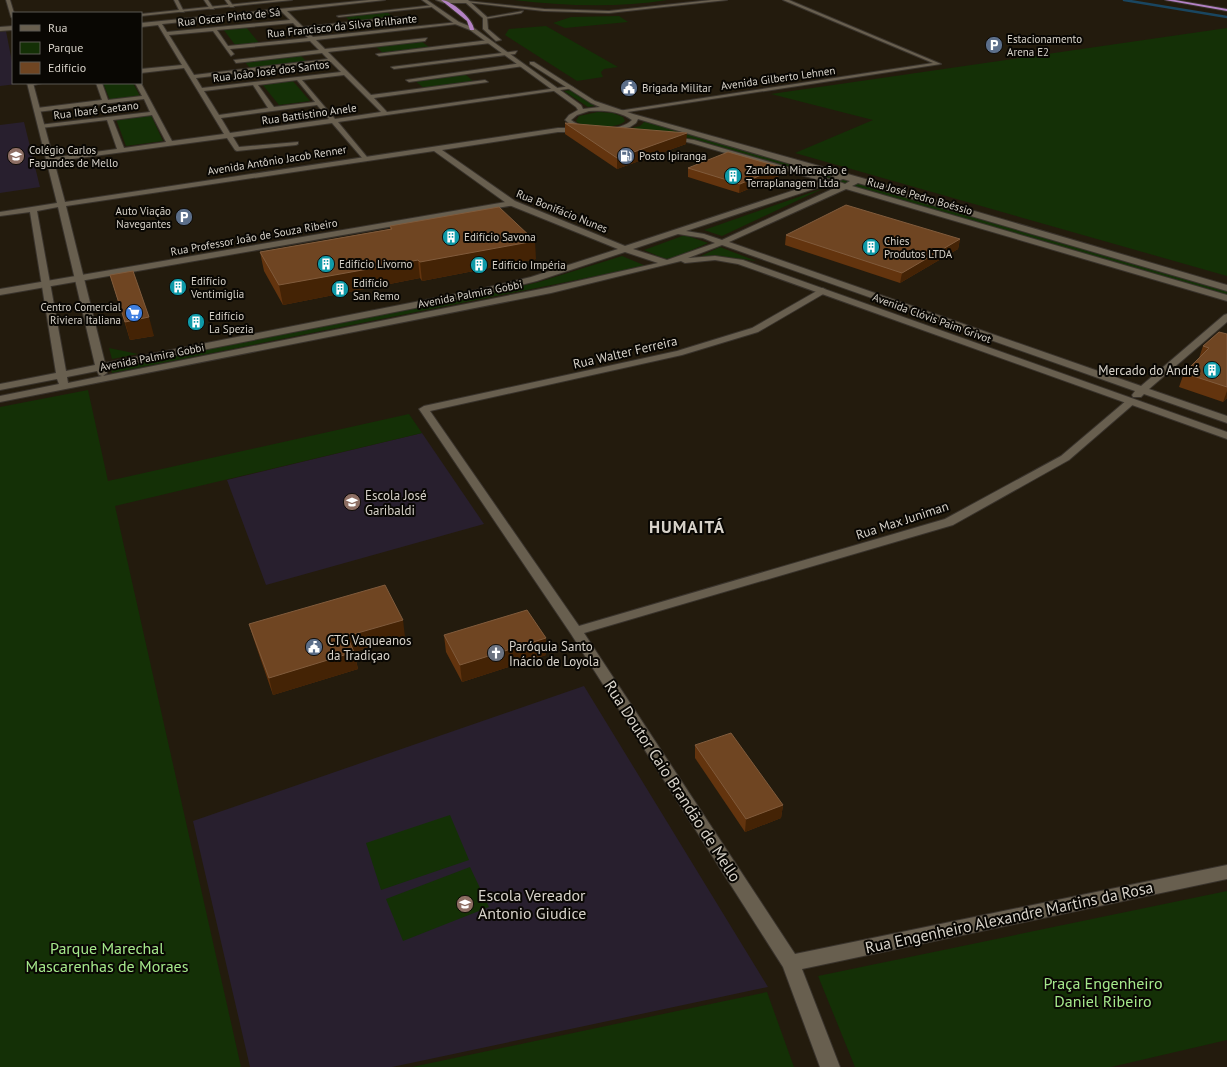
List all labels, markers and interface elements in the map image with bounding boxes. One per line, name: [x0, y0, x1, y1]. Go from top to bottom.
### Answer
street label: Rua Oscar Pinto de Sá: [177, 5, 281, 29]
street label: Rua Francisco da Silva Brilhante: [266, 11, 418, 41]
legend: [12, 12, 142, 84]
text: Rua: [48, 20, 67, 35]
place label: Estacionamento Arena E2: [1007, 32, 1082, 59]
parking icon: Estacionamento Arena E2: [984, 35, 1004, 55]
text: Parque: [48, 40, 83, 55]
street label: Rua João José dos Santos: [212, 57, 330, 85]
text: Edifício: [48, 60, 86, 75]
street label: Avenida Gilberto Lehnen: [720, 63, 836, 93]
public building icon: Brigada Militar: [619, 78, 639, 98]
place label: Brigada Militar: [642, 81, 712, 95]
street label: Rua Ibaré Caetano: [53, 98, 140, 122]
street label: Rua Battistino Anele: [261, 100, 358, 128]
street label: Avenida Antônio Jacob Renner: [206, 142, 348, 178]
place label: Colégio Carlos Fagundes de Mello: [29, 143, 118, 170]
school or university icon: Colégio Carlos Fagundes de Mello: [6, 146, 26, 166]
fuel station icon: Posto Ipiranga: [616, 146, 636, 166]
place label: Posto Ipiranga: [639, 149, 706, 163]
place label: Zandoná Mineração e Terraplanagem Ltda: [746, 163, 847, 190]
building icon: Zandoná Mineração e Terraplanagem Ltda: [723, 166, 743, 186]
street label: Rua José Pedro Boéssio: [866, 174, 974, 218]
street label: Rua Bonifácio Nunes: [514, 186, 610, 236]
place label: Auto Viação Navegantes: [116, 204, 171, 231]
parking icon: Auto Viação Navegantes: [174, 207, 194, 227]
street label: Rua Professor João de Souza Ribeiro: [169, 215, 339, 259]
building icon: Edifício Savona: [441, 227, 461, 247]
place label: Edifício Savona: [464, 230, 536, 244]
place label: Chies Produtos LTDA: [884, 234, 953, 261]
building icon: Chies Produtos LTDA: [861, 237, 881, 257]
building icon: Edifício Livorno: [316, 254, 336, 274]
building icon: Edifício Impéria: [469, 255, 489, 275]
place label: Edifício Livorno: [339, 257, 412, 271]
place label: Edifício Impéria: [492, 258, 566, 272]
place label: Edifício Ventimiglia: [190, 274, 244, 301]
place label: Edifício San Remo: [353, 276, 400, 303]
building icon: Edifício Ventimiglia: [168, 277, 188, 297]
street label: Avenida Palmira Gobbi: [417, 277, 523, 311]
building icon: Edifício San Remo: [330, 279, 350, 299]
street label: Avenida Clóvis Paim Grivot: [871, 290, 994, 346]
place label: Centro Comercial Riviera Italiana: [41, 300, 122, 327]
supermarket icon: Centro Comercial Riviera Italiana: [124, 303, 144, 323]
place label: Edifício La Spezia: [209, 309, 253, 336]
building icon: Edifício La Spezia: [186, 312, 206, 332]
street label: Rua Walter Ferreira: [571, 332, 679, 373]
street label: Avenida Palmira Gobbi: [99, 340, 205, 374]
building icon: Mercado do André: [1202, 360, 1222, 380]
place label: Mercado do André: [1098, 362, 1199, 379]
place label: Escola José Garibaldi: [365, 487, 427, 519]
school or university icon: Escola José Garibaldi: [342, 492, 362, 512]
street label: Rua Max Juniman: [854, 497, 951, 543]
district label: HUMAITÁ: [649, 516, 725, 538]
place label: CTG Vaqueanos da Tradiçao: [327, 632, 411, 664]
public building icon: CTG Vaqueanos da Tradiçao: [304, 637, 324, 657]
place label: Paróquia Santo Inácio de Loyola: [509, 638, 599, 670]
church icon: Paróquia Santo Inácio de Loyola: [486, 643, 506, 663]
street label: Rua Doutor Caio Brandão de Mello: [600, 677, 746, 885]
street label: Rua Engenheiro Alexandre Martins da Rosa: [863, 877, 1155, 957]
place label: Escola Vereador Antonio Giudice: [478, 885, 586, 923]
school or university icon: Escola Vereador Antonio Giudice: [455, 894, 475, 914]
park label: Parque Marechal Mascarenhas de Moraes: [26, 938, 189, 976]
park label: Praça Engenheiro Daniel Ribeiro: [1043, 973, 1163, 1011]

